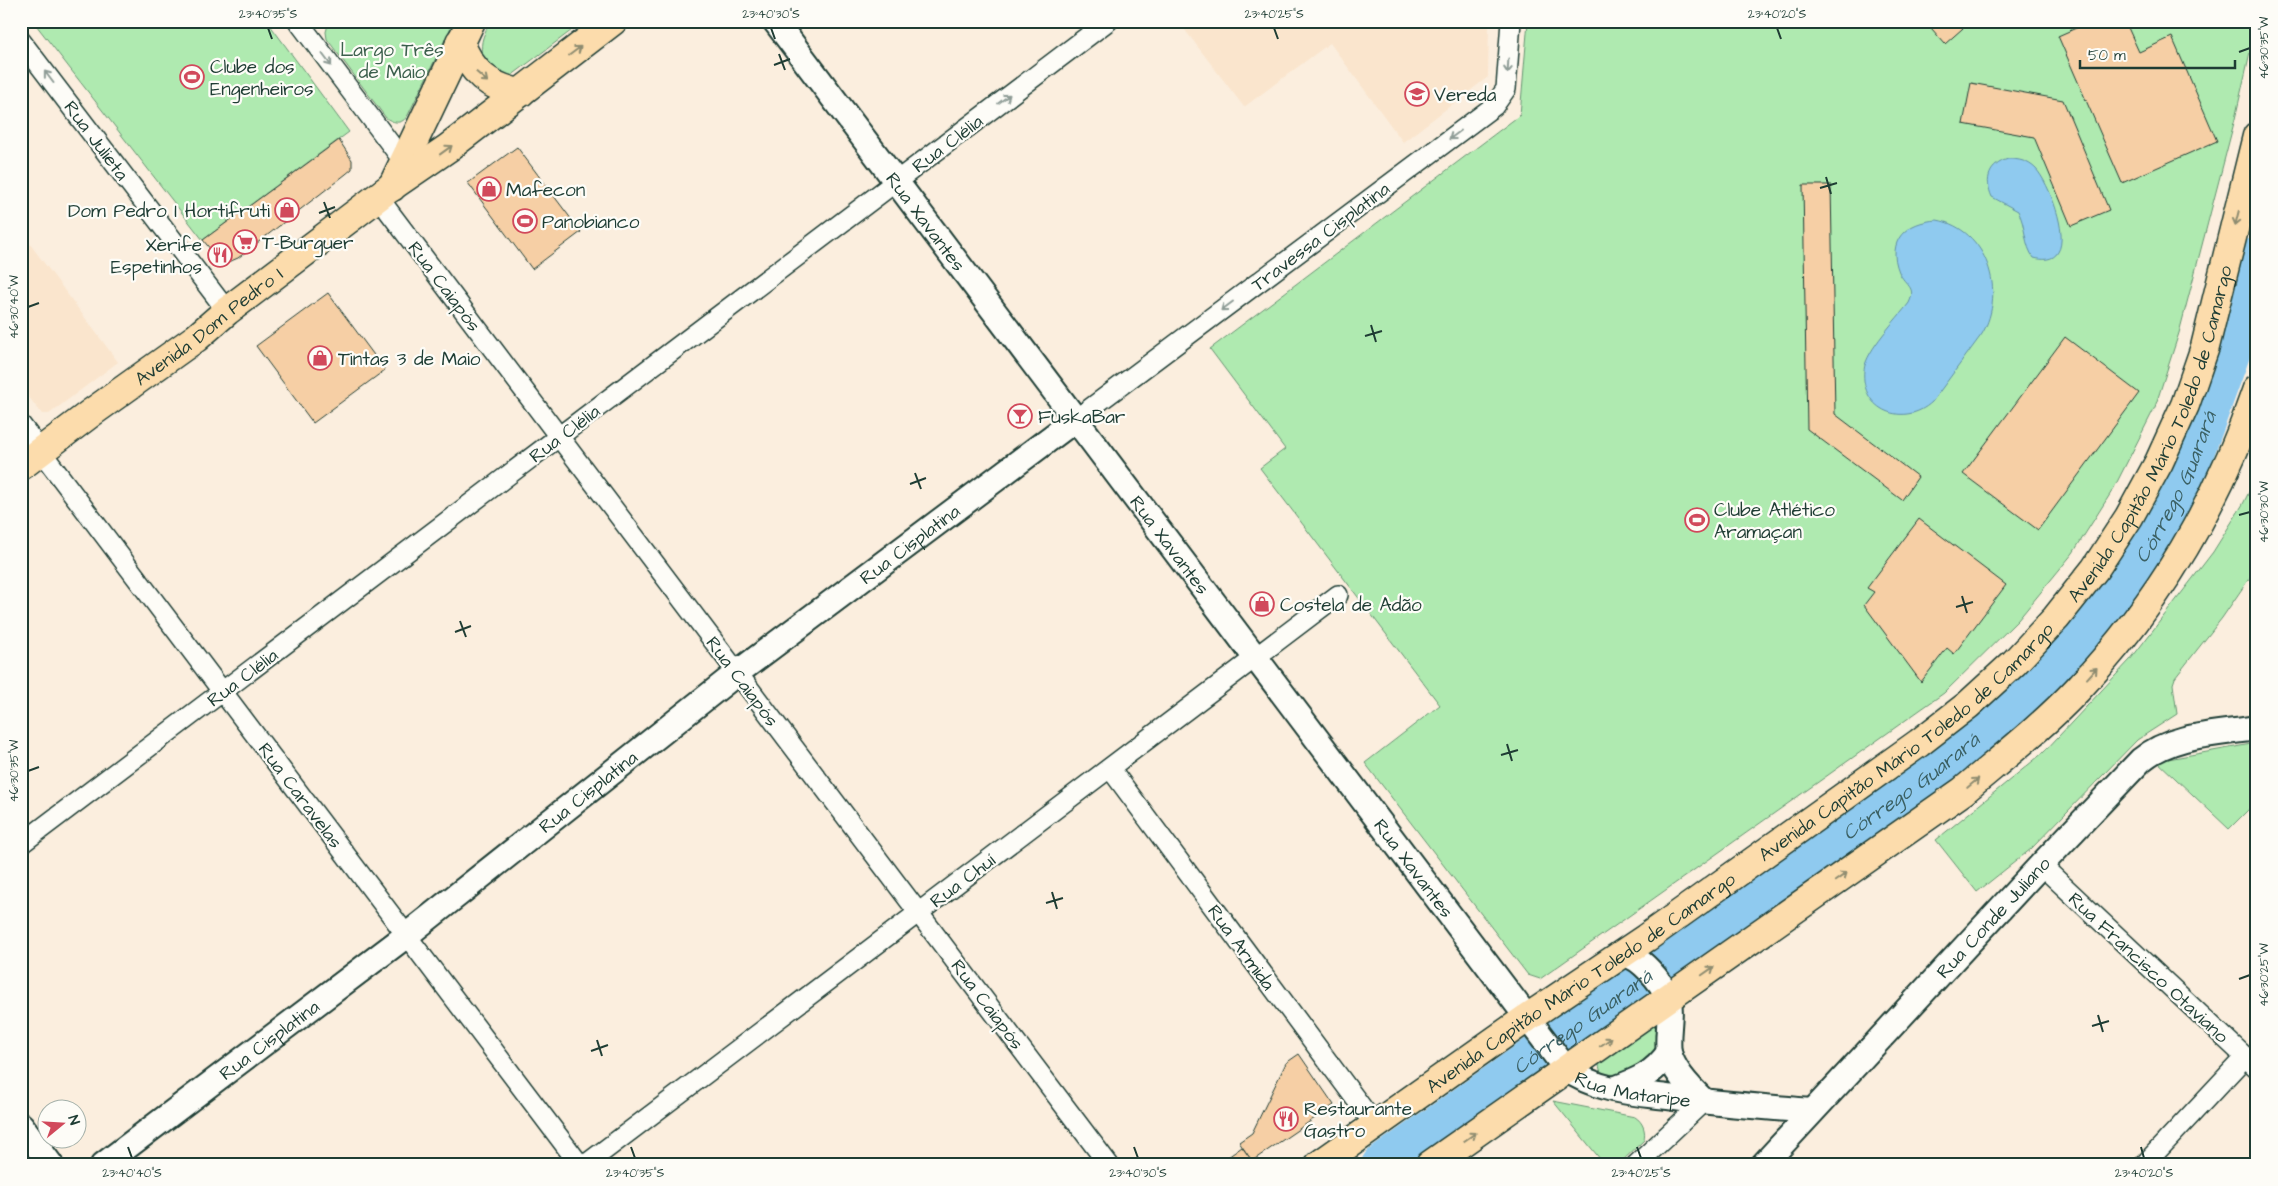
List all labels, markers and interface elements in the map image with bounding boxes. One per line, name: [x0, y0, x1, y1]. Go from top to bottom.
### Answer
text: 23°40'35"S: [239, 6, 298, 23]
text: 23°40'30"S: [742, 6, 800, 23]
text: 23°40'25"S: [1244, 6, 1304, 23]
text: 23°40'20"S: [1748, 6, 1806, 23]
text: 46°30'35"W: [2256, 16, 2273, 79]
park label: Largo Três de Maio: [340, 37, 444, 86]
scale bar: [2080, 38, 2236, 70]
one-way arrow: [568, 45, 581, 56]
text: 50 m: [2088, 45, 2126, 66]
one-way arrow: [322, 53, 333, 66]
place label: Clube dos Engenheiros: [210, 54, 314, 104]
one-way arrow: [1504, 57, 1513, 73]
sports icon: Clube dos Engenheiros: [179, 64, 205, 90]
one-way arrow: [44, 70, 54, 84]
one-way arrow: [476, 71, 489, 82]
school or university icon: Vereda: [1404, 81, 1430, 107]
place label: Vereda: [1434, 82, 1497, 109]
one-way arrow: [997, 94, 1010, 105]
street label: Rua Julieta: [57, 95, 135, 187]
street label: Rua Clélia: [907, 108, 989, 180]
one-way arrow: [1448, 130, 1462, 140]
one-way arrow: [439, 144, 452, 155]
street label: Rua Xavantes: [879, 167, 971, 278]
shop icon: Mafecon: [476, 176, 502, 202]
street label: Travessa Cisplatina: [1246, 176, 1396, 298]
place label: Mafecon: [506, 177, 585, 204]
shop icon: Dom Pedro I Hortifruti: [274, 197, 300, 223]
place label: Dom Pedro I Hortifruti: [68, 198, 270, 225]
sports icon: Panobianco: [512, 208, 538, 234]
place label: Panobianco: [542, 209, 640, 236]
one-way arrow: [2232, 209, 2241, 225]
supermarket icon: T-Burguer: [232, 229, 258, 255]
place label: T-Burguer: [262, 230, 354, 258]
place label: Xerife Espetinhos: [111, 232, 202, 281]
street label: Rua Caiapós: [401, 236, 487, 338]
restaurant icon: Xerife Espetinhos: [207, 242, 233, 268]
street label: Avenida Dom Pedro I: [129, 261, 289, 393]
street label: Avenida Capitão Mário Toledo de Camargo: [2062, 263, 2240, 609]
text: 46°30'40"W: [6, 274, 23, 339]
one-way arrow: [1220, 301, 1234, 311]
shop icon: Tintas 3 de Maio: [307, 345, 333, 371]
place label: Tintas 3 de Maio: [338, 346, 481, 373]
street label: Rua Clélia: [524, 398, 606, 470]
bar icon: FuskaBar: [1007, 403, 1033, 429]
place label: FuskaBar: [1038, 404, 1126, 431]
water label: Córrego Guarará: [2128, 407, 2224, 569]
text: 46°30'30"W: [2256, 480, 2273, 543]
street label: Rua Xavantes: [1123, 490, 1215, 601]
place label: Clube Atlético Aramaçan: [1714, 497, 1835, 546]
street label: Rua Cisplatina: [854, 498, 966, 592]
sports icon: Clube Atlético Aramaçan: [1684, 507, 1710, 533]
shop icon: Costela de Adão: [1249, 591, 1275, 617]
place label: Costela de Adão: [1280, 592, 1422, 619]
street label: Avenida Capitão Mário Toledo de Camargo: [1753, 617, 2060, 869]
street label: Rua Caiapós: [699, 631, 785, 733]
street label: Rua Clélia: [202, 642, 284, 714]
one-way arrow: [2086, 666, 2098, 679]
water label: Córrego Guarará: [1837, 726, 1986, 847]
street label: Rua Caravelas: [251, 737, 349, 854]
text: 46°30'35"W: [6, 739, 23, 802]
street label: Rua Cisplatina: [534, 745, 644, 840]
one-way arrow: [1966, 777, 1979, 788]
street label: Rua Xavantes: [1367, 813, 1459, 924]
street label: Rua Chuí: [924, 848, 1001, 915]
street label: Rua Conde Juliano: [1931, 851, 2057, 985]
street label: Avenida Capitão Mário Toledo de Camargo: [1421, 866, 1742, 1100]
one-way arrow: [1834, 872, 1848, 882]
street label: Rua Francisco Otaviano: [2062, 886, 2234, 1050]
street label: Rua Armida: [1200, 899, 1281, 997]
text: 46°30'25"W: [2256, 943, 2273, 1007]
street label: Rua Caiapós: [944, 954, 1030, 1056]
water label: Córrego Guarará: [1508, 963, 1659, 1081]
one-way arrow: [1701, 966, 1715, 976]
street label: Rua Cisplatina: [214, 994, 326, 1087]
one-way arrow: [1599, 1036, 1613, 1047]
street label: Rua Mataripe: [1570, 1065, 1692, 1115]
place label: Restaurante Gastro: [1304, 1096, 1412, 1145]
north arrow: [38, 1098, 88, 1148]
restaurant icon: Restaurante Gastro: [1273, 1106, 1299, 1132]
text: N: [63, 1113, 84, 1128]
one-way arrow: [1463, 1132, 1477, 1142]
text: 23°40'40"S: [102, 1165, 162, 1182]
text: 23°40'35"S: [606, 1165, 665, 1182]
text: 23°40'30"S: [1109, 1165, 1167, 1182]
text: 23°40'25"S: [1611, 1165, 1671, 1182]
text: 23°40'20"S: [2115, 1165, 2173, 1182]

